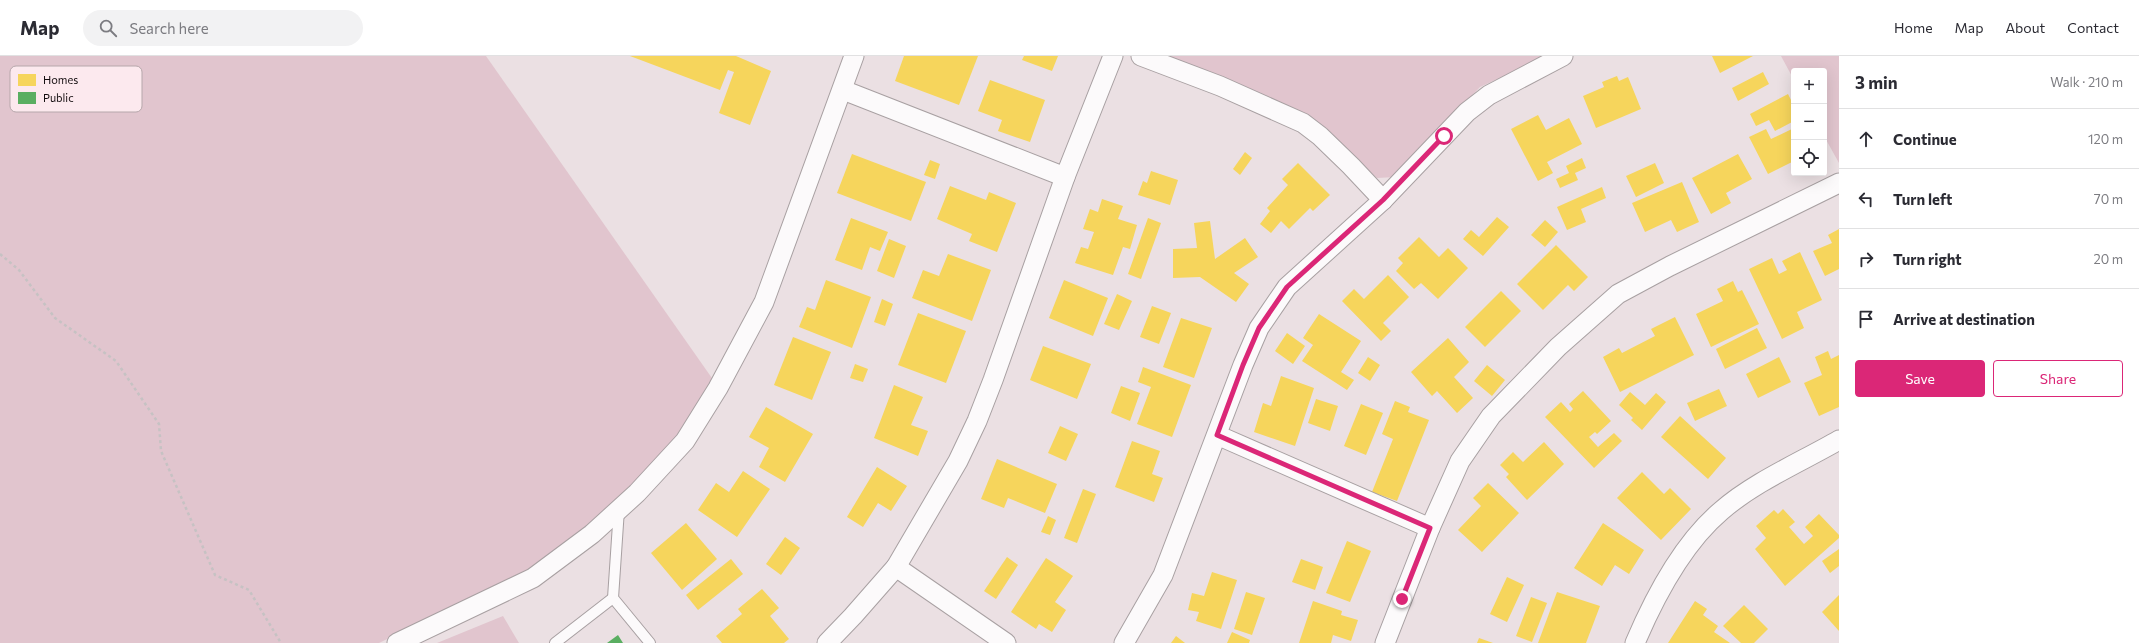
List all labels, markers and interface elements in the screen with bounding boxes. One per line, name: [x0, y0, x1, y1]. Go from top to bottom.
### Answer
search box: [83, 10, 363, 46]
text: Map: [20, 16, 59, 39]
icon: search: [97, 17, 119, 39]
text: Search here: [129, 19, 209, 37]
text: Home: [1894, 19, 1933, 36]
text: Map: [1955, 19, 1983, 36]
text: About: [2005, 19, 2045, 36]
text: Contact: [2067, 19, 2119, 36]
legend: [10, 66, 142, 112]
map controls: [1791, 68, 1827, 176]
button: +: [1791, 68, 1827, 104]
text: 3 min: [1855, 72, 1898, 93]
text: Homes: [43, 73, 78, 86]
text: Walk · 210 m: [2050, 74, 2123, 90]
text: Public: [43, 91, 74, 104]
button: −: [1791, 104, 1827, 140]
route start: [1435, 127, 1453, 145]
icon: ahead: [1855, 128, 1877, 150]
text: Continue: [1893, 130, 1957, 148]
text: 120 m: [2088, 131, 2123, 147]
button: locate: [1791, 140, 1827, 176]
icon: left: [1855, 188, 1877, 210]
text: Turn left: [1893, 190, 1952, 208]
text: 70 m: [2094, 191, 2123, 207]
icon: right: [1855, 248, 1877, 270]
text: Turn right: [1893, 250, 1962, 268]
text: 20 m: [2094, 251, 2123, 267]
icon: arrive: [1855, 308, 1877, 330]
text: Arrive at destination: [1893, 310, 2035, 328]
button: Save: [1855, 360, 1985, 397]
button: Share: [1993, 360, 2123, 397]
route end: [1393, 590, 1411, 608]

